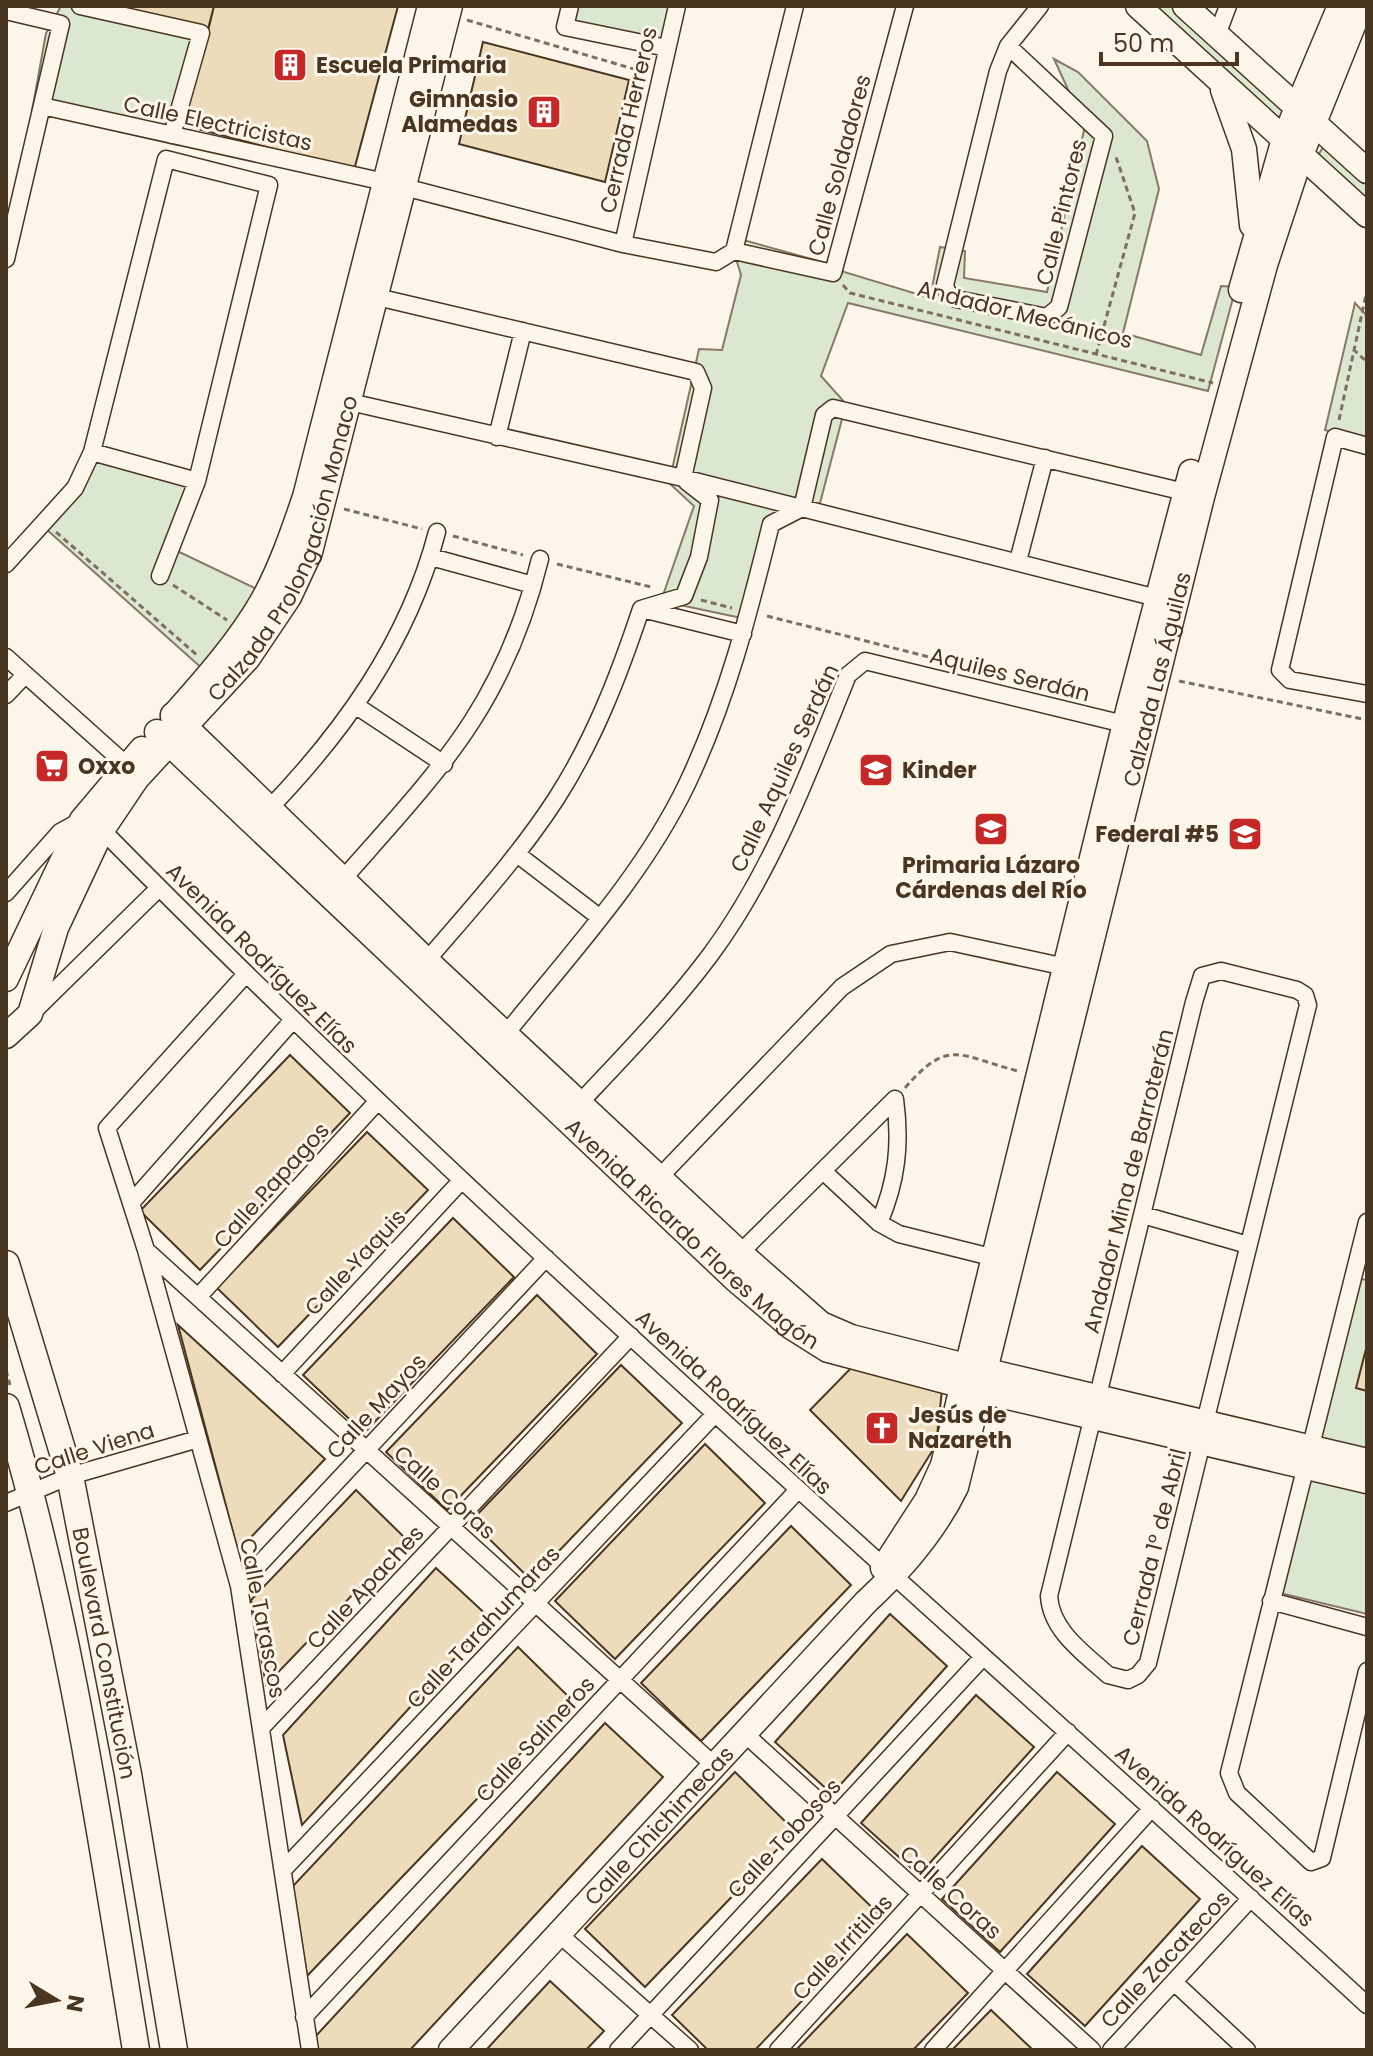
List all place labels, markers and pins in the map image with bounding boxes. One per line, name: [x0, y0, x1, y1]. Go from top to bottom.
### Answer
building icon: Escuela Primaria: [271, 46, 309, 84]
place label: Escuela Primaria: [316, 50, 507, 81]
place label: Gimnasio Alamedas: [401, 84, 518, 140]
building icon: Gimnasio Alamedas: [525, 93, 563, 131]
supermarket icon: Oxxo: [33, 747, 71, 785]
place label: Oxxo: [78, 751, 135, 782]
school or university icon: Kinder: [857, 751, 895, 789]
place label: Kinder: [902, 755, 977, 786]
school or university icon: Primaria Lázaro Cárdenas del Río: [972, 810, 1010, 848]
school or university icon: Federal #5: [1226, 815, 1264, 853]
place label: Federal #5: [1095, 819, 1219, 850]
place label: Primaria Lázaro Cárdenas del Río: [895, 850, 1087, 906]
place label: Jesús de Nazareth: [908, 1400, 1012, 1456]
church icon: Jesús de Nazareth: [863, 1409, 901, 1447]

